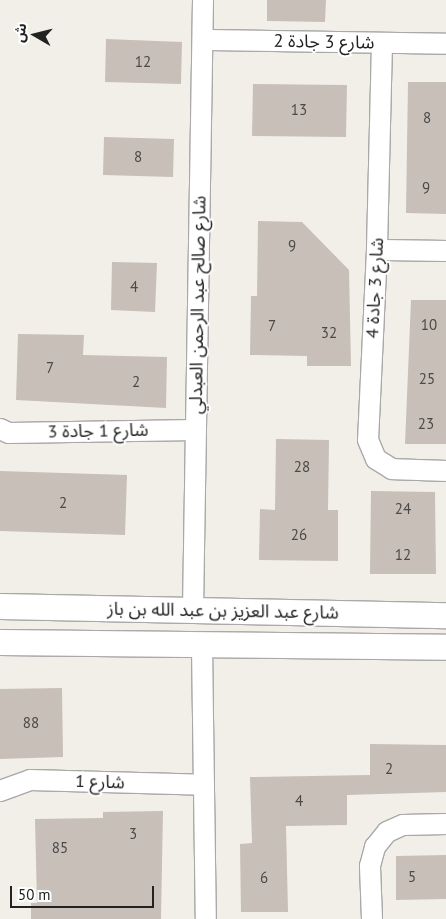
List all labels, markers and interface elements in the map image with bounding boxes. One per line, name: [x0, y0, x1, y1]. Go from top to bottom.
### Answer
north arrow: [10, 10, 60, 60]
text: ش: [10, 22, 30, 44]
street label: شارع 3 جادة 2: [273, 30, 375, 54]
house number: 12: [135, 53, 151, 71]
house number: 13: [291, 101, 307, 119]
house number: 8: [423, 109, 431, 127]
house number: 8: [134, 148, 142, 166]
house number: 9: [422, 179, 430, 197]
street label: شارع صالح عبد الرحمن العبدلي: [185, 196, 211, 414]
house number: 9: [288, 237, 296, 255]
street label: شارع 3 جادة 4: [362, 237, 388, 339]
house number: 4: [130, 278, 138, 296]
house number: 10: [421, 316, 437, 334]
house number: 7: [268, 317, 276, 335]
house number: 32: [321, 324, 337, 342]
house number: 7: [46, 359, 54, 377]
house number: 25: [419, 370, 435, 388]
house number: 2: [132, 373, 140, 391]
house number: 23: [418, 415, 434, 433]
street label: شارع 1 جادة 3: [47, 419, 149, 443]
house number: 28: [294, 458, 310, 476]
house number: 2: [59, 494, 67, 512]
house number: 24: [395, 500, 411, 518]
house number: 26: [291, 526, 307, 544]
house number: 12: [395, 546, 411, 564]
street label: شارع عبد العزيز بن عبد الله بن باز: [107, 598, 339, 624]
house number: 88: [23, 714, 39, 732]
house number: 2: [385, 760, 393, 778]
street label: شارع 1: [75, 770, 125, 794]
house number: 4: [295, 792, 303, 810]
house number: 3: [129, 825, 137, 843]
house number: 85: [52, 839, 68, 857]
house number: 5: [408, 868, 416, 886]
house number: 6: [260, 869, 268, 887]
scale bar: [12, 876, 156, 908]
text: 50 m: [18, 885, 51, 904]

